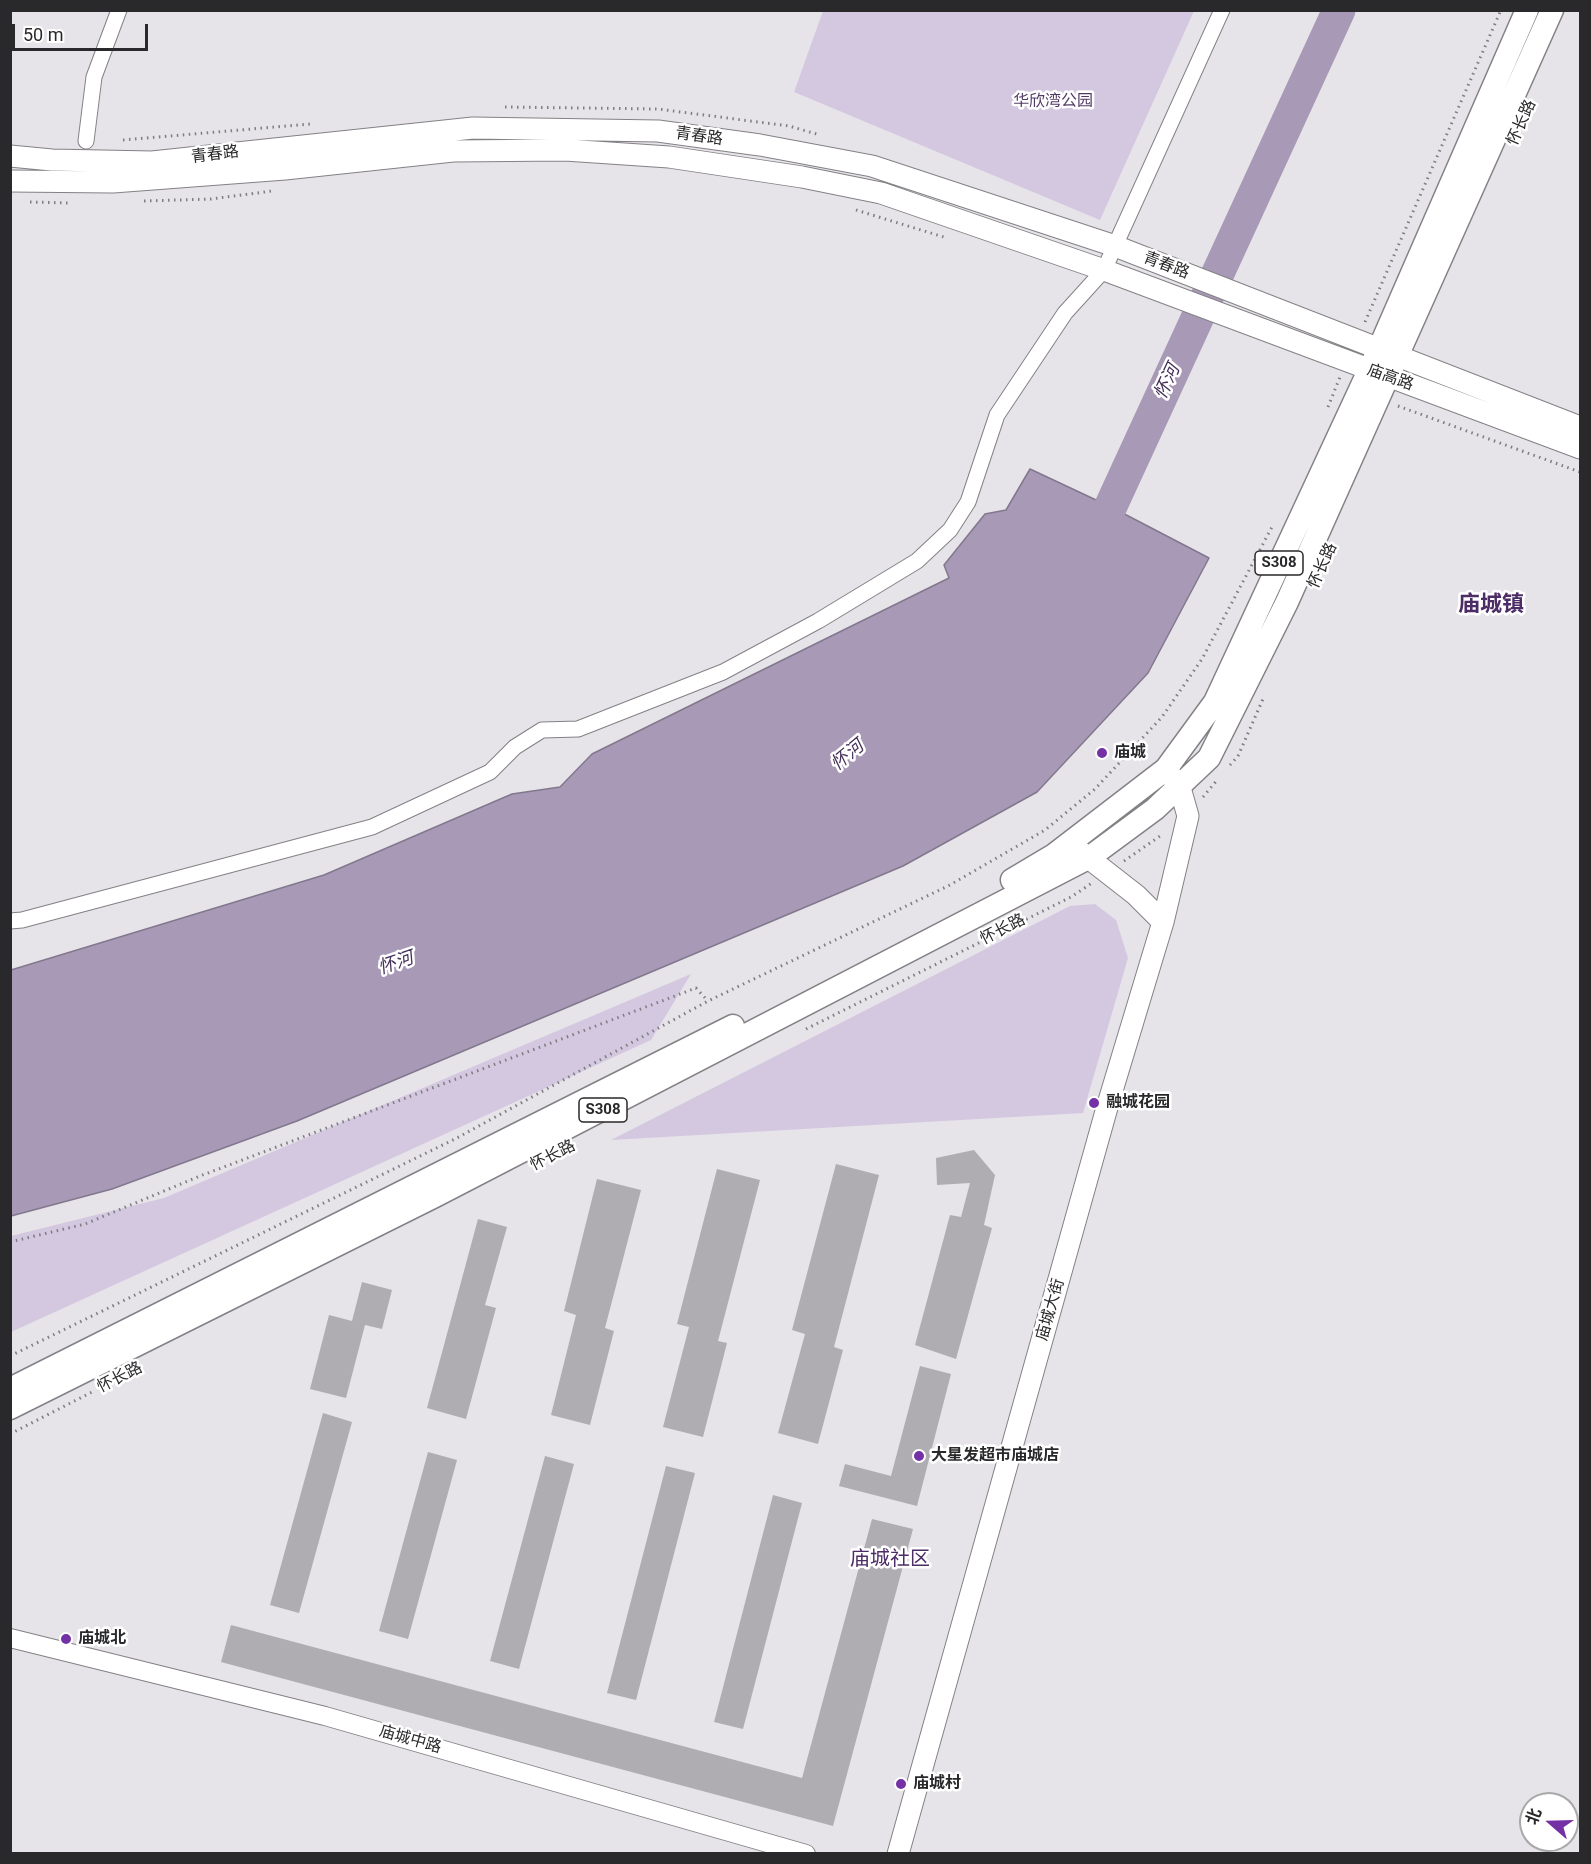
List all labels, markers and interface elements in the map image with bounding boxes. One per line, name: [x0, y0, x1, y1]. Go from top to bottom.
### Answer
scale bar: [15, 12, 152, 50]
text: 50 m: [23, 24, 63, 45]
park label: 华欣湾公园: [1013, 92, 1093, 112]
street label: 怀长路: [1503, 97, 1541, 149]
street label: 青春路: [674, 124, 724, 150]
street label: 青春路: [190, 143, 240, 167]
street label: 青春路: [1140, 248, 1192, 284]
water label: 怀河: [1151, 361, 1185, 403]
street label: 庙高路: [1364, 361, 1416, 395]
street label: 怀长路: [1304, 540, 1342, 592]
road number: S308: [1255, 551, 1303, 575]
district label: 庙城镇: [1458, 592, 1524, 618]
water label: 怀河: [827, 736, 869, 776]
place label: 庙城: [1114, 743, 1146, 763]
marker: 庙城: [1095, 746, 1109, 760]
street label: 怀长路: [977, 911, 1029, 949]
water label: 怀河: [375, 948, 417, 980]
place label: 融城花园: [1106, 1093, 1170, 1113]
marker: 融城花园: [1087, 1096, 1101, 1110]
road number: S308: [579, 1098, 627, 1122]
street label: 怀长路: [527, 1137, 579, 1175]
street label: 庙城大街: [1033, 1277, 1069, 1343]
street label: 怀长路: [94, 1359, 146, 1397]
place label: 大星发超市庙城店: [931, 1446, 1059, 1466]
marker: 大星发超市庙城店: [912, 1449, 926, 1463]
district label: 庙城社区: [850, 1548, 930, 1572]
place label: 庙城北: [78, 1629, 126, 1649]
marker: 庙城北: [59, 1632, 73, 1646]
street label: 庙城中路: [377, 1722, 443, 1758]
place label: 庙城村: [913, 1774, 961, 1794]
marker: 庙城村: [894, 1777, 908, 1791]
north arrow: [1519, 1792, 1579, 1852]
text: 北: [1522, 1806, 1545, 1827]

